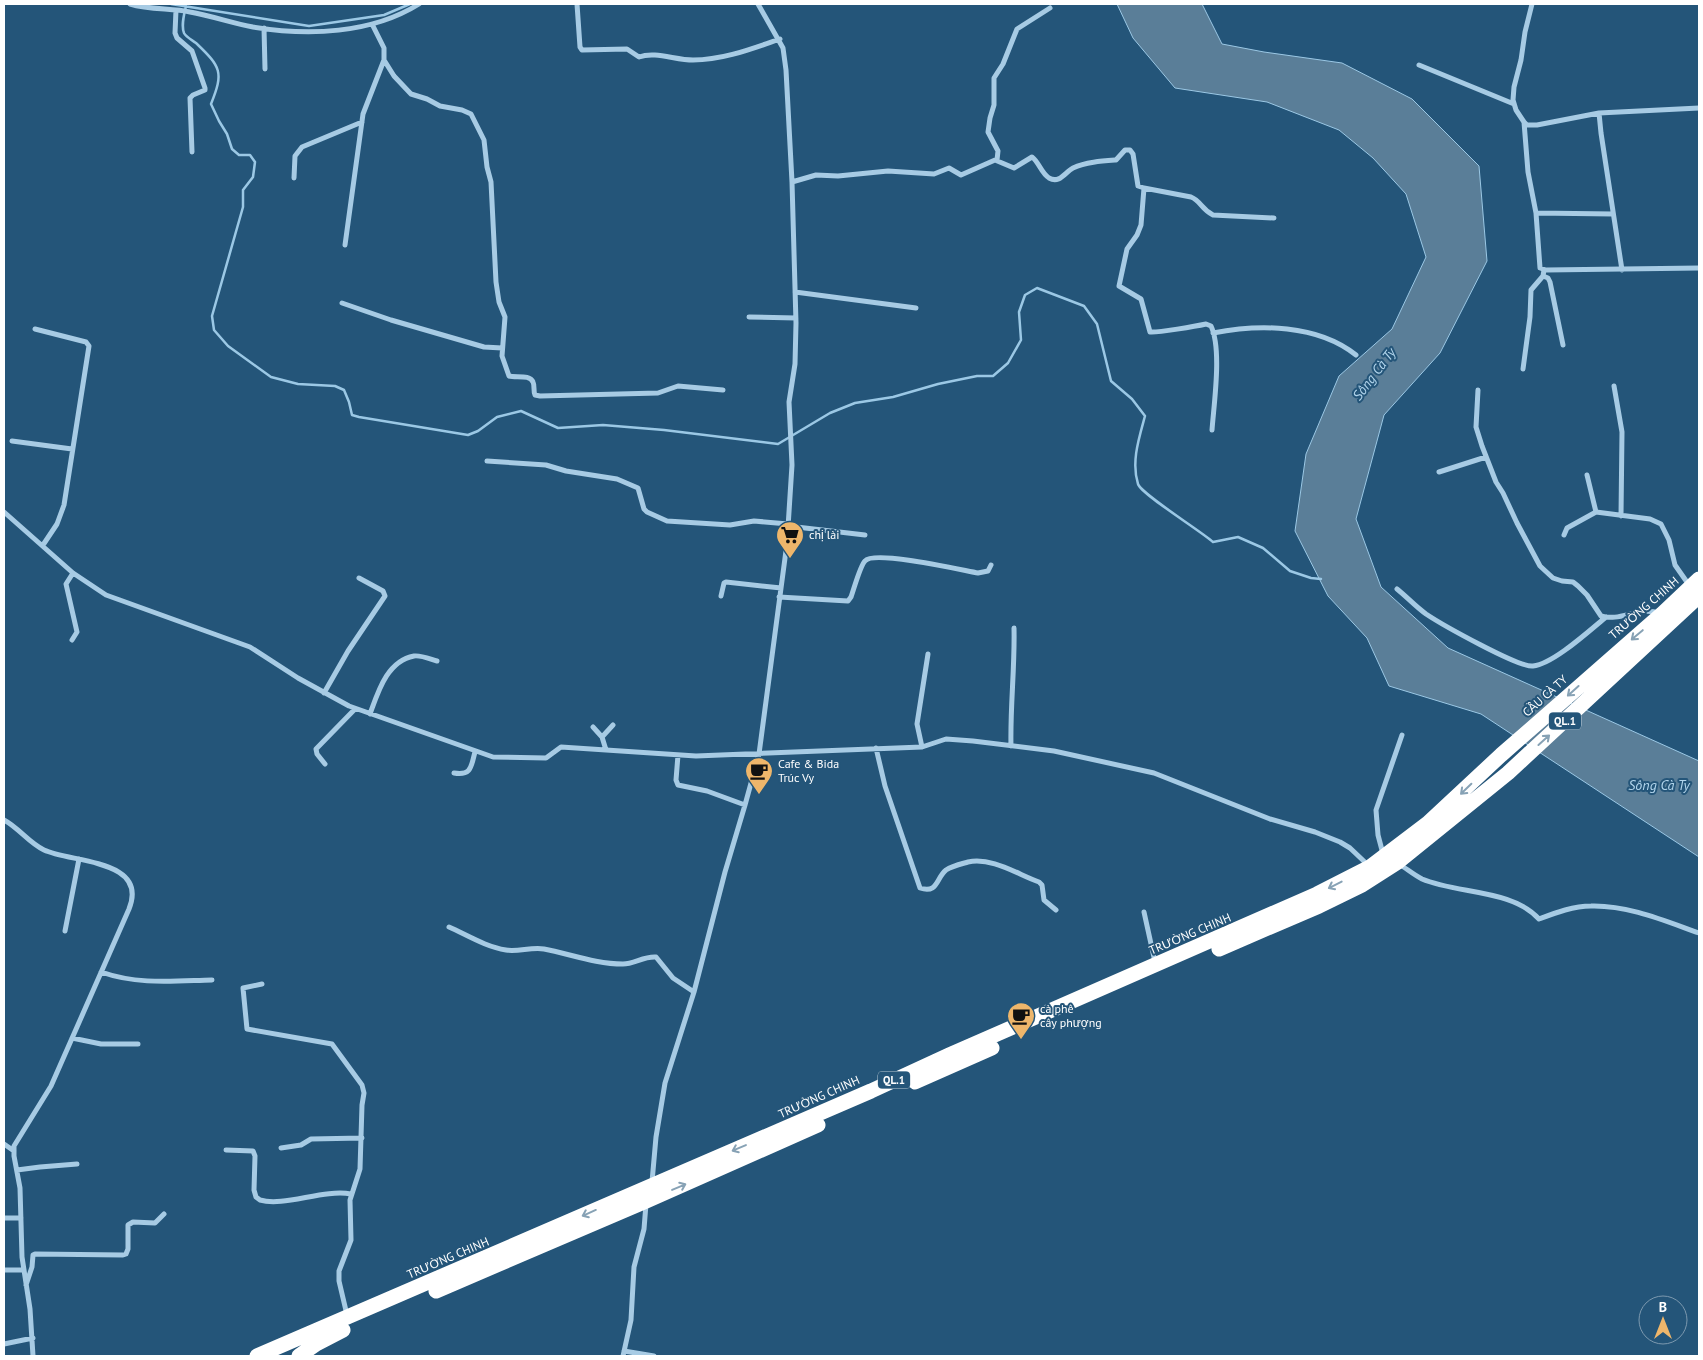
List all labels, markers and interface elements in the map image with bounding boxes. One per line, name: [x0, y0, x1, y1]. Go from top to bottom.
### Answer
water label: Sông Cà Ty: [1348, 343, 1400, 404]
supermarket icon: chị lài: [775, 520, 805, 559]
place label: chị lài: [809, 527, 840, 542]
street label: TRƯỜNG CHINH: [1606, 573, 1682, 642]
one-way arrow: [1631, 630, 1644, 641]
street label: CẦU CÀ TY: [1519, 671, 1570, 720]
one-way arrow: [1566, 686, 1579, 697]
road number: QL.1: [1549, 712, 1581, 729]
one-way arrow: [1538, 734, 1550, 746]
cafe icon: Cafe & Bida Trúc Vy: [744, 756, 774, 795]
place label: Cafe & Bida Trúc Vy: [778, 756, 839, 785]
water label: Sông Cà Ty: [1628, 776, 1691, 794]
one-way arrow: [1459, 783, 1472, 795]
one-way arrow: [1328, 880, 1343, 890]
street label: TRƯỜNG CHINH: [1147, 910, 1233, 958]
cafe icon: cà phê cây phượng: [1006, 1001, 1036, 1040]
place label: cà phê cây phượng: [1040, 1001, 1102, 1030]
street label: TRƯỜNG CHINH: [776, 1072, 862, 1121]
road number: QL.1: [878, 1072, 910, 1088]
one-way arrow: [732, 1144, 747, 1154]
one-way arrow: [671, 1182, 686, 1192]
one-way arrow: [582, 1208, 597, 1218]
street label: TRƯỜNG CHINH: [405, 1234, 491, 1282]
north arrow: [1638, 1295, 1688, 1345]
text: B: [1659, 1298, 1667, 1316]

